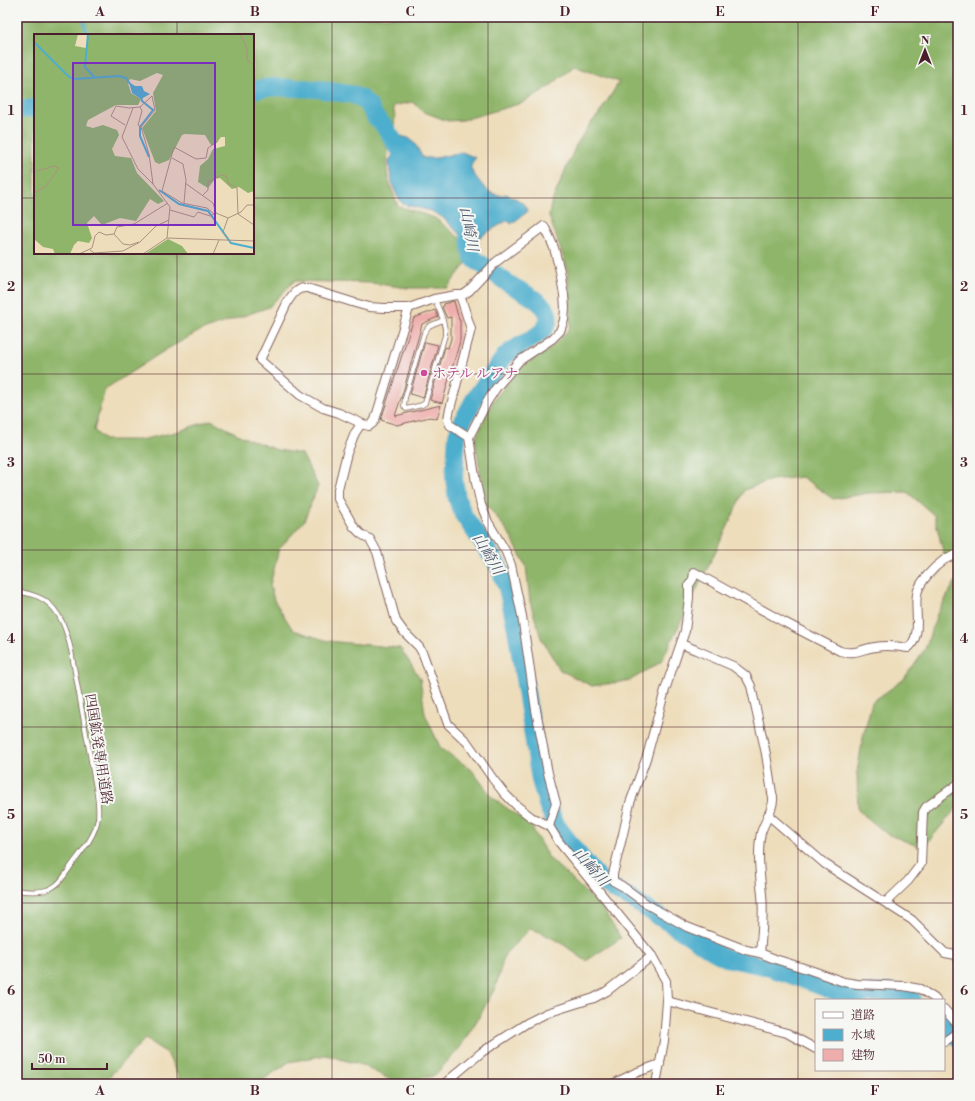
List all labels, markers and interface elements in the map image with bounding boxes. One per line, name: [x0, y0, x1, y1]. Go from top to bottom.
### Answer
text: A: [94, 4, 105, 20]
text: B: [250, 4, 260, 20]
text: C: [405, 4, 415, 20]
text: D: [560, 4, 570, 20]
text: E: [715, 4, 725, 20]
text: F: [870, 4, 880, 20]
north arrow: [905, 30, 945, 70]
inset map: [34, 34, 254, 254]
text: N: [921, 34, 930, 48]
text: 1: [8, 103, 15, 119]
text: 1: [961, 103, 968, 119]
water label: 山崎川: [455, 205, 482, 255]
text: 2: [7, 279, 15, 295]
text: 2: [960, 279, 968, 295]
place label: ホテル ルアナ: [432, 365, 518, 383]
marker: ホテル ルアナ: [419, 368, 429, 378]
text: 3: [7, 455, 15, 471]
text: 3: [960, 455, 968, 471]
water label: 山崎川: [468, 530, 508, 580]
text: 4: [7, 631, 16, 647]
text: 4: [960, 631, 969, 647]
street label: 四国鉱発専用道路: [80, 692, 116, 806]
text: 5: [7, 807, 15, 823]
text: 5: [960, 807, 968, 823]
water label: 山崎川: [569, 844, 614, 892]
text: 6: [7, 983, 15, 999]
text: 6: [960, 983, 968, 999]
legend: [815, 999, 945, 1071]
text: 道路: [851, 1008, 875, 1023]
text: 水域: [851, 1028, 875, 1043]
scale bar: [32, 1045, 107, 1071]
text: 建物: [851, 1048, 875, 1063]
text: 50 m: [38, 1052, 66, 1067]
text: A: [94, 1083, 105, 1099]
text: B: [250, 1083, 260, 1099]
text: C: [405, 1083, 415, 1099]
text: D: [560, 1083, 570, 1099]
text: E: [715, 1083, 725, 1099]
text: F: [870, 1083, 880, 1099]

